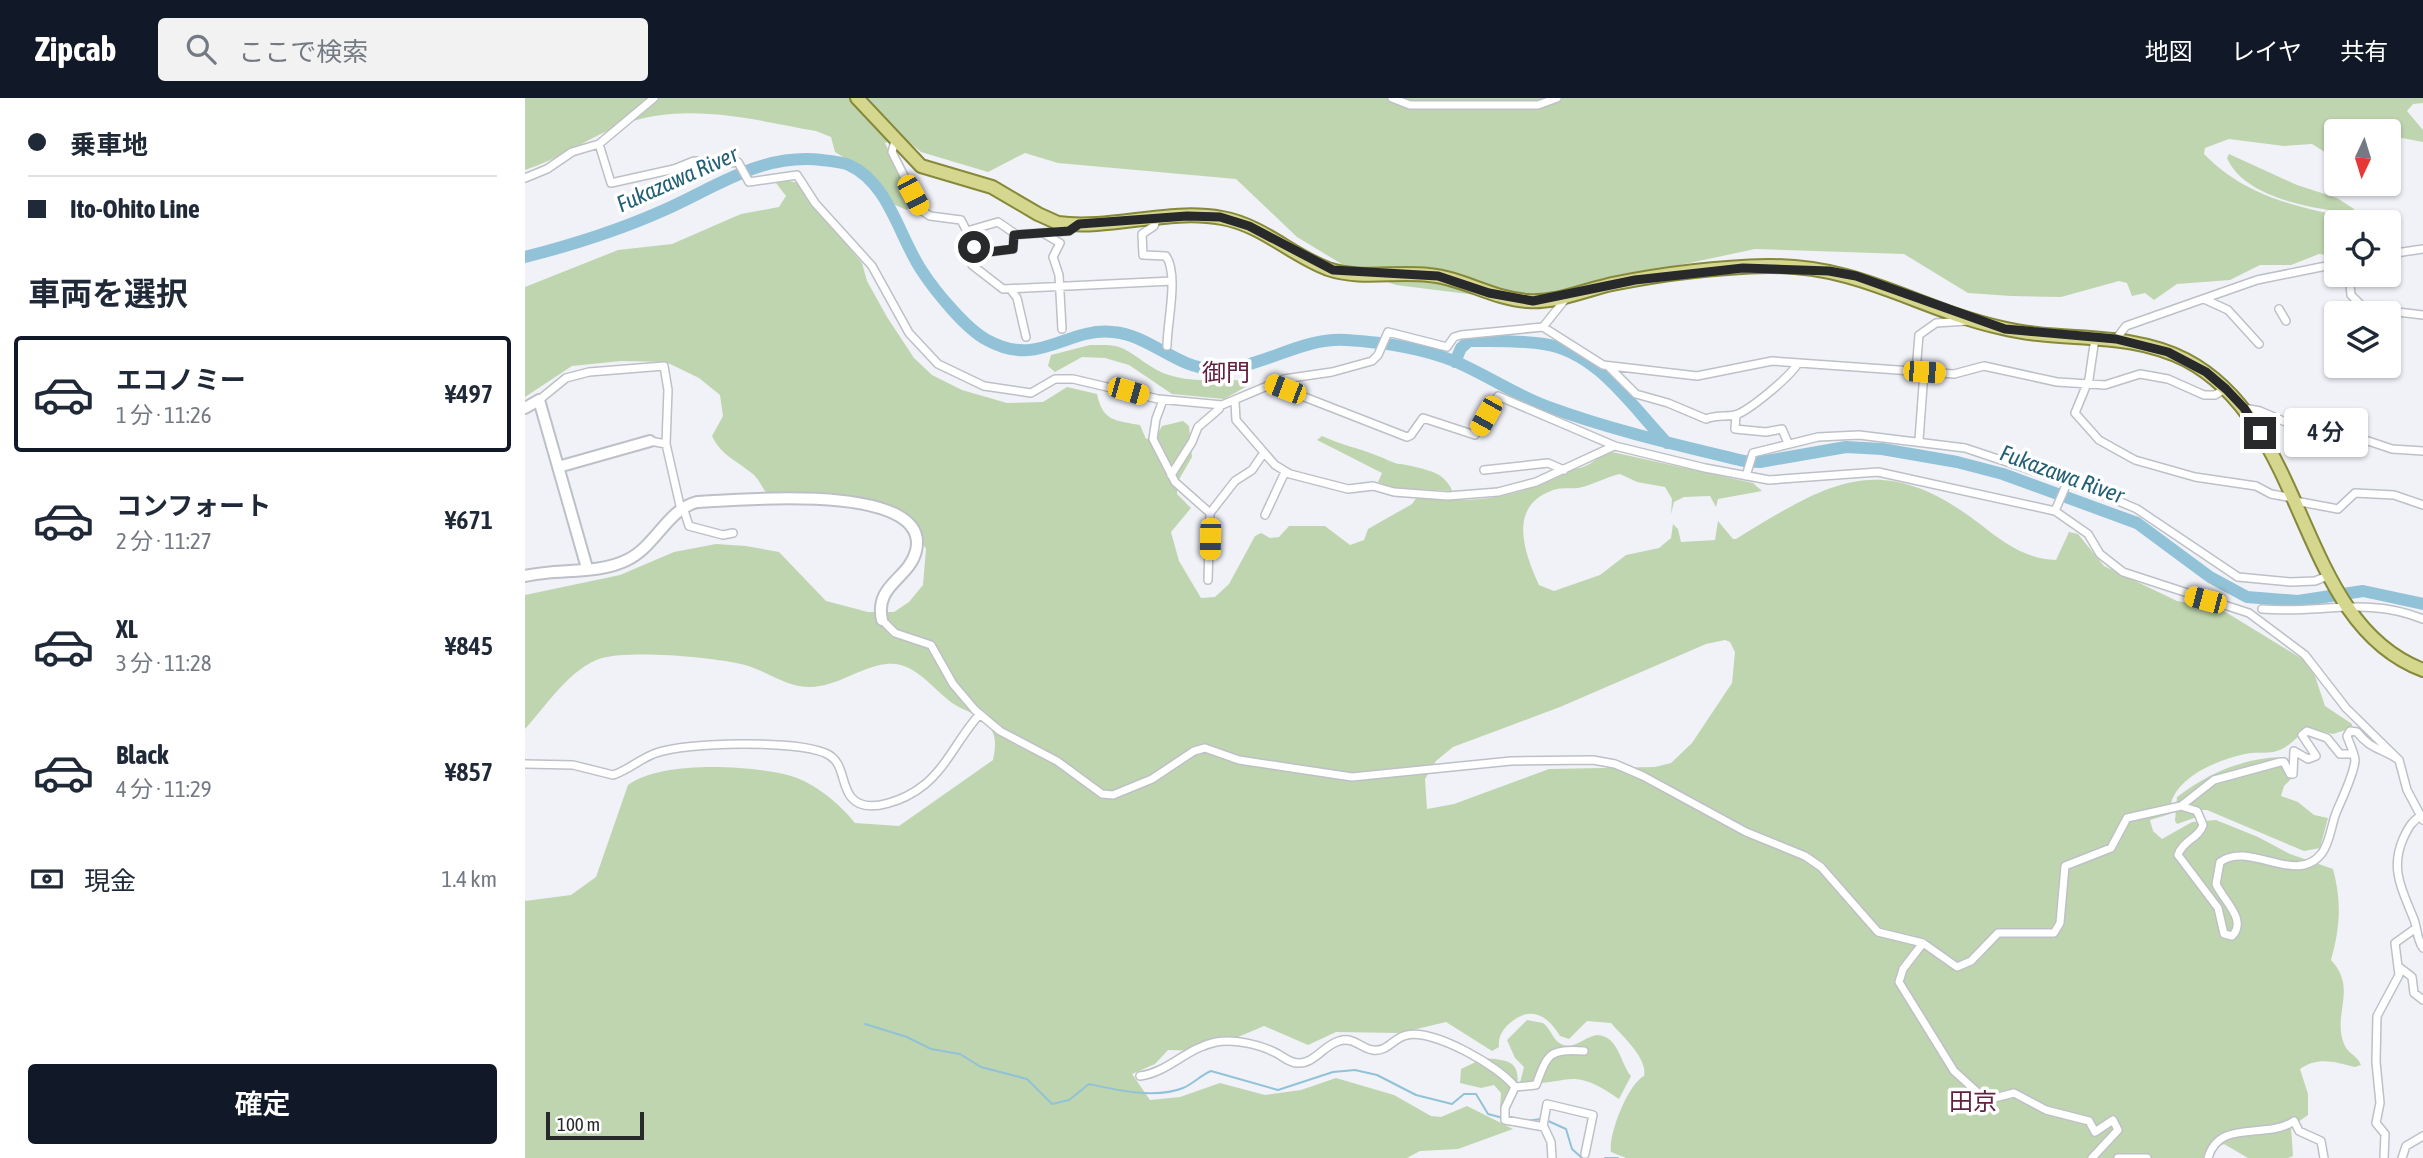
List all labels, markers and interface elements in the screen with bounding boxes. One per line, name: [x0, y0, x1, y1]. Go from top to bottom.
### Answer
search box: [158, 18, 648, 81]
text: Zipcab: [35, 30, 116, 68]
icon: search: [182, 30, 220, 68]
text: ここで検索: [238, 37, 368, 67]
text: 地図: [2145, 38, 2193, 65]
text: レイヤ: [2231, 38, 2302, 65]
text: 共有: [2340, 38, 2388, 65]
north arrow: [2324, 119, 2401, 196]
map controls: [2324, 119, 2401, 378]
text: 乗車地: [70, 130, 148, 160]
water label: Fukazawa River: [612, 140, 743, 217]
car: [894, 172, 933, 218]
text: Ito-Ohito Line: [70, 194, 200, 224]
button: locate: [2324, 210, 2401, 287]
route start: [958, 231, 990, 263]
text: 車両を選択: [28, 275, 188, 312]
button: layers: [2324, 301, 2401, 378]
district label: 御門: [1202, 359, 1250, 386]
car: [1903, 360, 1946, 384]
icon: car: [32, 363, 95, 426]
text: エコノミー: [116, 365, 246, 395]
car: [1262, 372, 1309, 406]
car: [1105, 375, 1152, 407]
text: ¥497: [445, 379, 493, 409]
car: [1467, 393, 1506, 439]
text: 1 分 · 11:26: [116, 402, 212, 428]
callout: 4 分: [2285, 408, 2369, 458]
route end: [2244, 417, 2276, 449]
text: 4 分: [2308, 419, 2344, 445]
water label: Fukazawa River: [1997, 440, 2129, 509]
icon: car: [32, 489, 95, 552]
text: コンフォート: [116, 491, 271, 521]
text: ¥671: [445, 505, 493, 535]
car: [1200, 518, 1221, 560]
text: 2 分 · 11:27: [116, 528, 212, 554]
car: [2182, 584, 2229, 616]
text: XL: [116, 614, 138, 644]
icon: car: [32, 615, 95, 678]
text: ¥845: [445, 631, 493, 661]
text: 3 分 · 11:28: [116, 650, 212, 676]
text: Black: [116, 740, 168, 770]
icon: car: [32, 741, 95, 804]
text: ¥857: [445, 757, 493, 787]
text: 4 分 · 11:29: [116, 776, 212, 802]
icon: cash: [28, 860, 66, 898]
text: 現金: [84, 866, 136, 896]
text: 1.4 km: [441, 866, 497, 892]
button: 確定: [28, 1064, 497, 1144]
district label: 田京: [1949, 1088, 1997, 1115]
scale bar: [546, 1109, 644, 1141]
text: 100 m: [557, 1113, 600, 1135]

